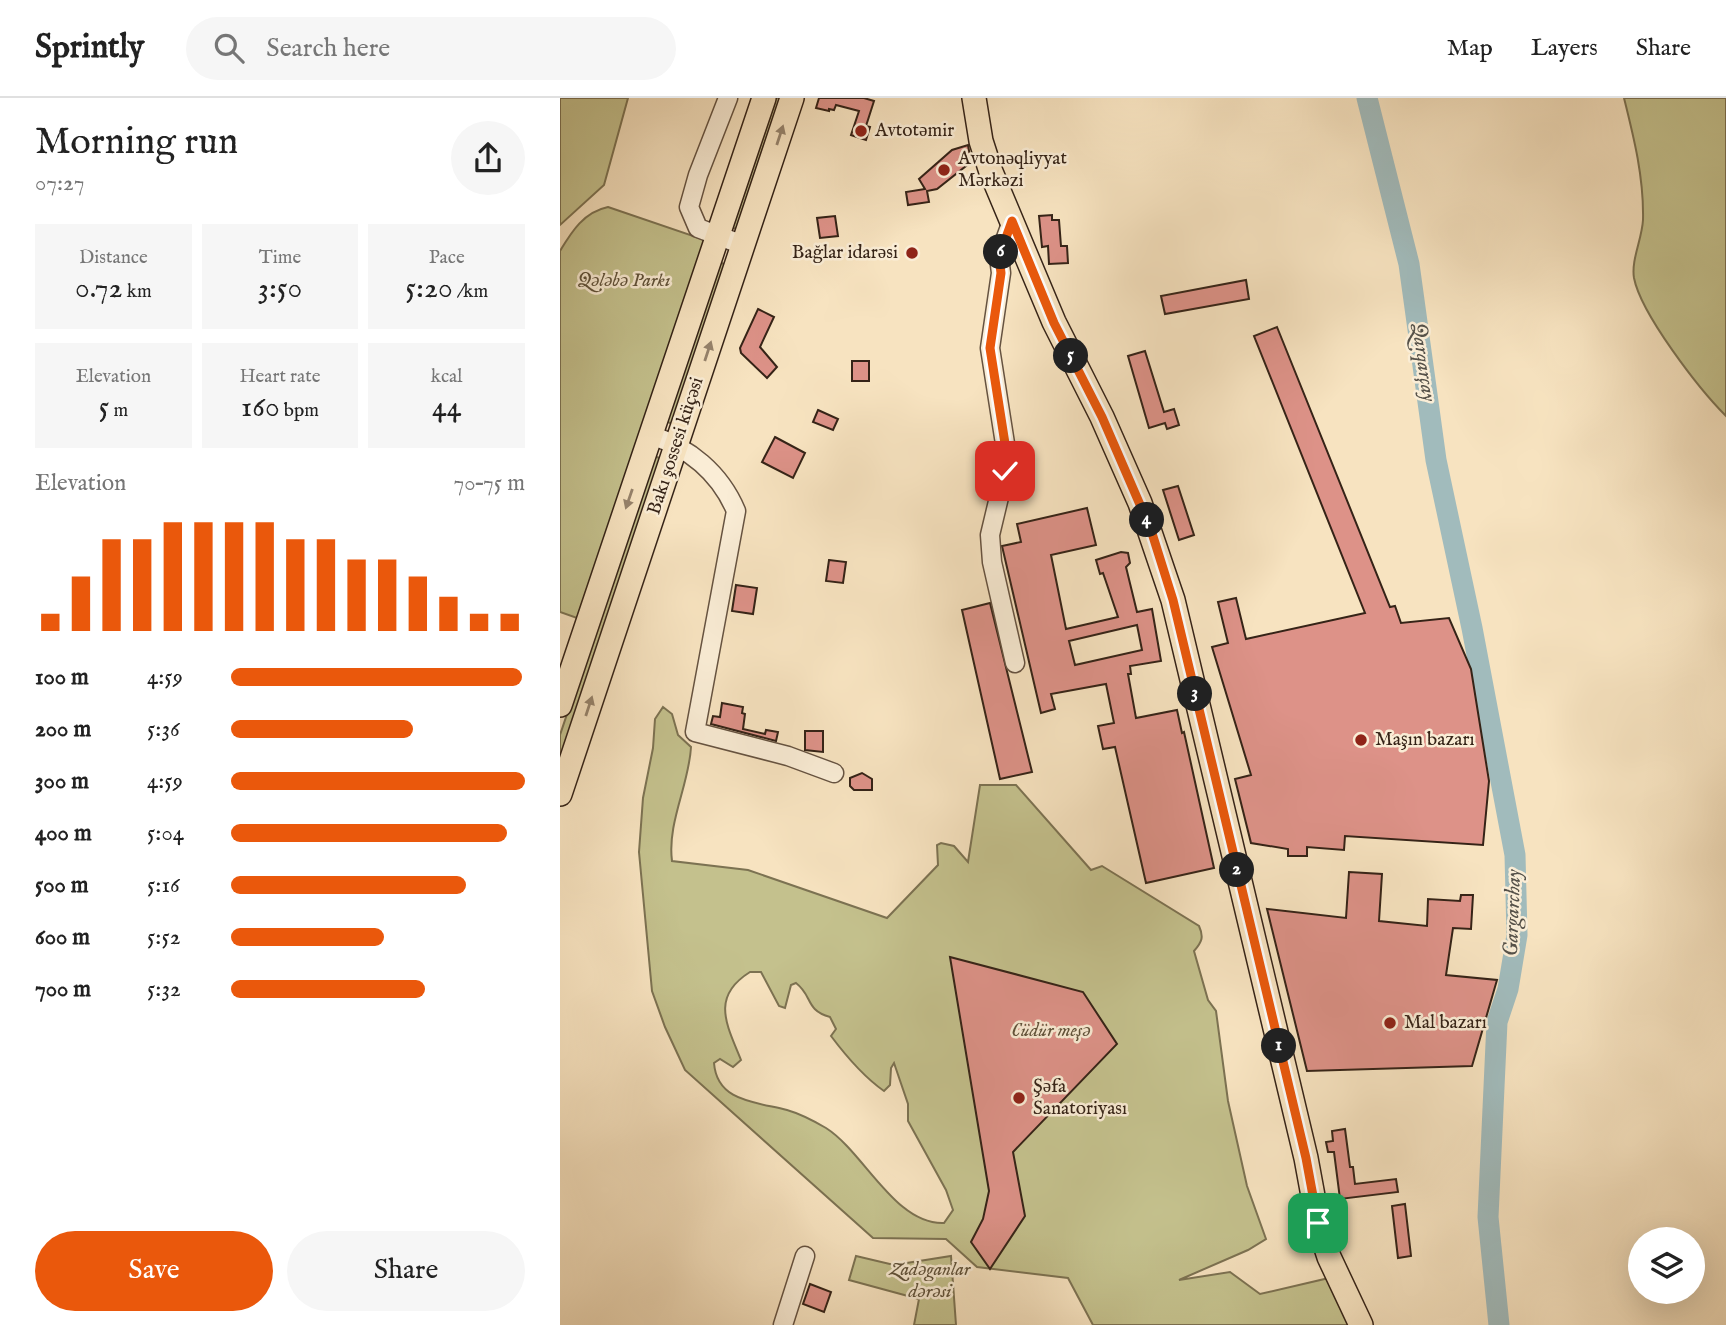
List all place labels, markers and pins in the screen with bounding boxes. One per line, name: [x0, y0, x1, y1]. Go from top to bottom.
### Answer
place label: Avtotəmir: [874, 119, 954, 143]
marker: Avtotəmir: [853, 123, 869, 139]
place label: Avtonəqliyyat Mərkəzi: [957, 147, 1068, 193]
marker: Avtonəqliyyat Mərkəzi: [936, 162, 952, 178]
pin: 6: [984, 234, 1018, 270]
place label: Bağlar idarəsi: [792, 241, 898, 265]
marker: Bağlar idarəsi: [904, 245, 920, 261]
pin: 5: [1054, 338, 1088, 374]
pin: [975, 441, 1035, 501]
pin: 4: [1130, 502, 1164, 538]
pin: 3: [1178, 676, 1212, 712]
place label: Maşın bazarı: [1375, 728, 1475, 752]
marker: Maşın bazarı: [1353, 732, 1369, 748]
pin: 2: [1220, 852, 1254, 888]
place label: Mal bazarı: [1404, 1011, 1487, 1035]
marker: Mal bazarı: [1382, 1015, 1398, 1031]
pin: 1: [1262, 1028, 1296, 1063]
place label: Şəfa Sanatoriyası: [1033, 1075, 1127, 1121]
marker: Şəfa Sanatoriyası: [1011, 1090, 1027, 1106]
pin: [1288, 1193, 1348, 1253]

